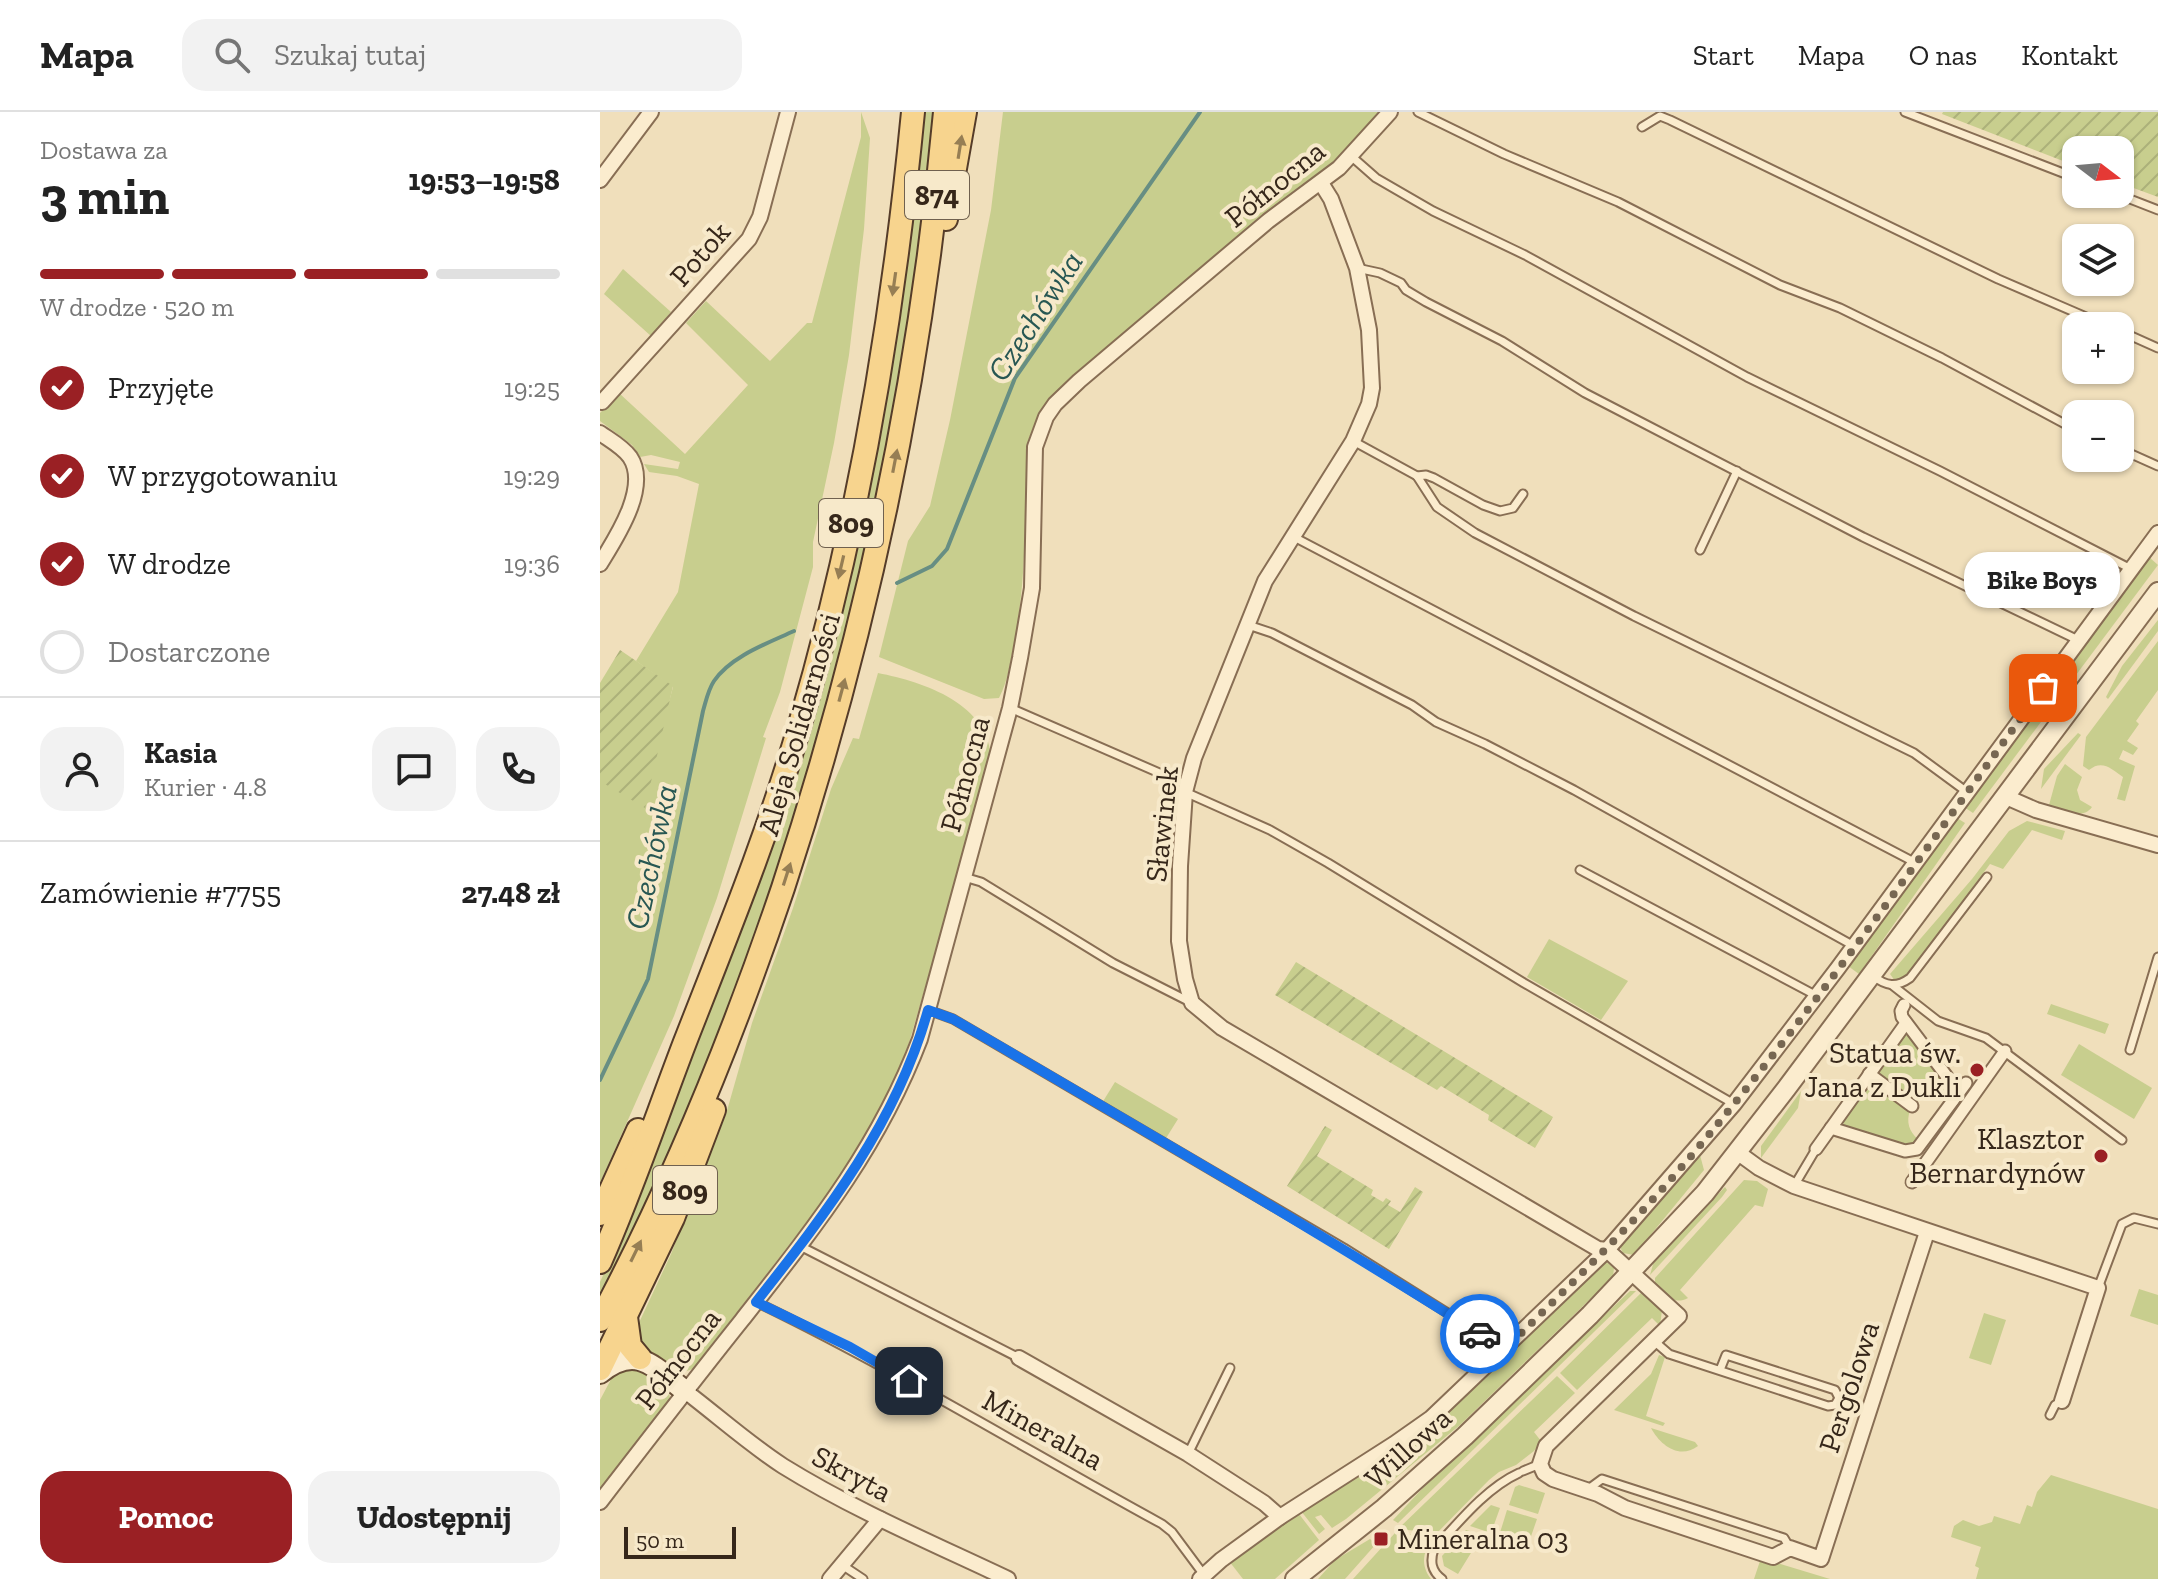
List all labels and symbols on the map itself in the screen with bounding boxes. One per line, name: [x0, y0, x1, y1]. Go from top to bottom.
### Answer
street label: Północna: [1218, 133, 1332, 235]
one-way arrow: [954, 135, 966, 160]
north arrow: [2062, 136, 2134, 208]
road number: 874: [905, 171, 969, 219]
street label: Potok: [662, 214, 738, 294]
water label: Czechówka: [979, 244, 1091, 388]
one-way arrow: [887, 272, 900, 297]
one-way arrow: [890, 448, 902, 473]
road number: 809: [819, 499, 883, 547]
callout: Bike Boys: [1965, 552, 2121, 608]
one-way arrow: [834, 554, 846, 579]
street label: Aleja Solidarności: [750, 609, 848, 839]
pin: [2009, 654, 2077, 722]
one-way arrow: [837, 678, 849, 703]
street label: Północna: [932, 712, 998, 836]
street label: Sławinek: [1138, 764, 1186, 884]
water label: Czechówka: [617, 781, 685, 933]
one-way arrow: [782, 862, 794, 886]
place label: Statua św. Jana z Dukli: [1804, 1035, 1961, 1105]
marker: Statua św. Jana z Dukli: [1968, 1061, 1986, 1079]
place label: Klasztor Bernardynów: [1909, 1121, 2085, 1191]
marker: Klasztor Bernardynów: [2092, 1147, 2110, 1165]
road number: 809: [653, 1166, 717, 1214]
one-way arrow: [629, 1239, 642, 1262]
courier: [1440, 1294, 1520, 1374]
street label: Północna: [627, 1301, 729, 1417]
street label: Pergolowa: [1811, 1317, 1887, 1457]
pin: [875, 1347, 943, 1415]
street label: Mineralna: [976, 1382, 1110, 1478]
street label: Willowa: [1357, 1400, 1459, 1496]
street label: Skryta: [806, 1438, 898, 1510]
place label: Mineralna 03: [1397, 1521, 1569, 1557]
scale bar: [624, 1523, 736, 1559]
marker: Mineralna 03: [1372, 1530, 1390, 1548]

